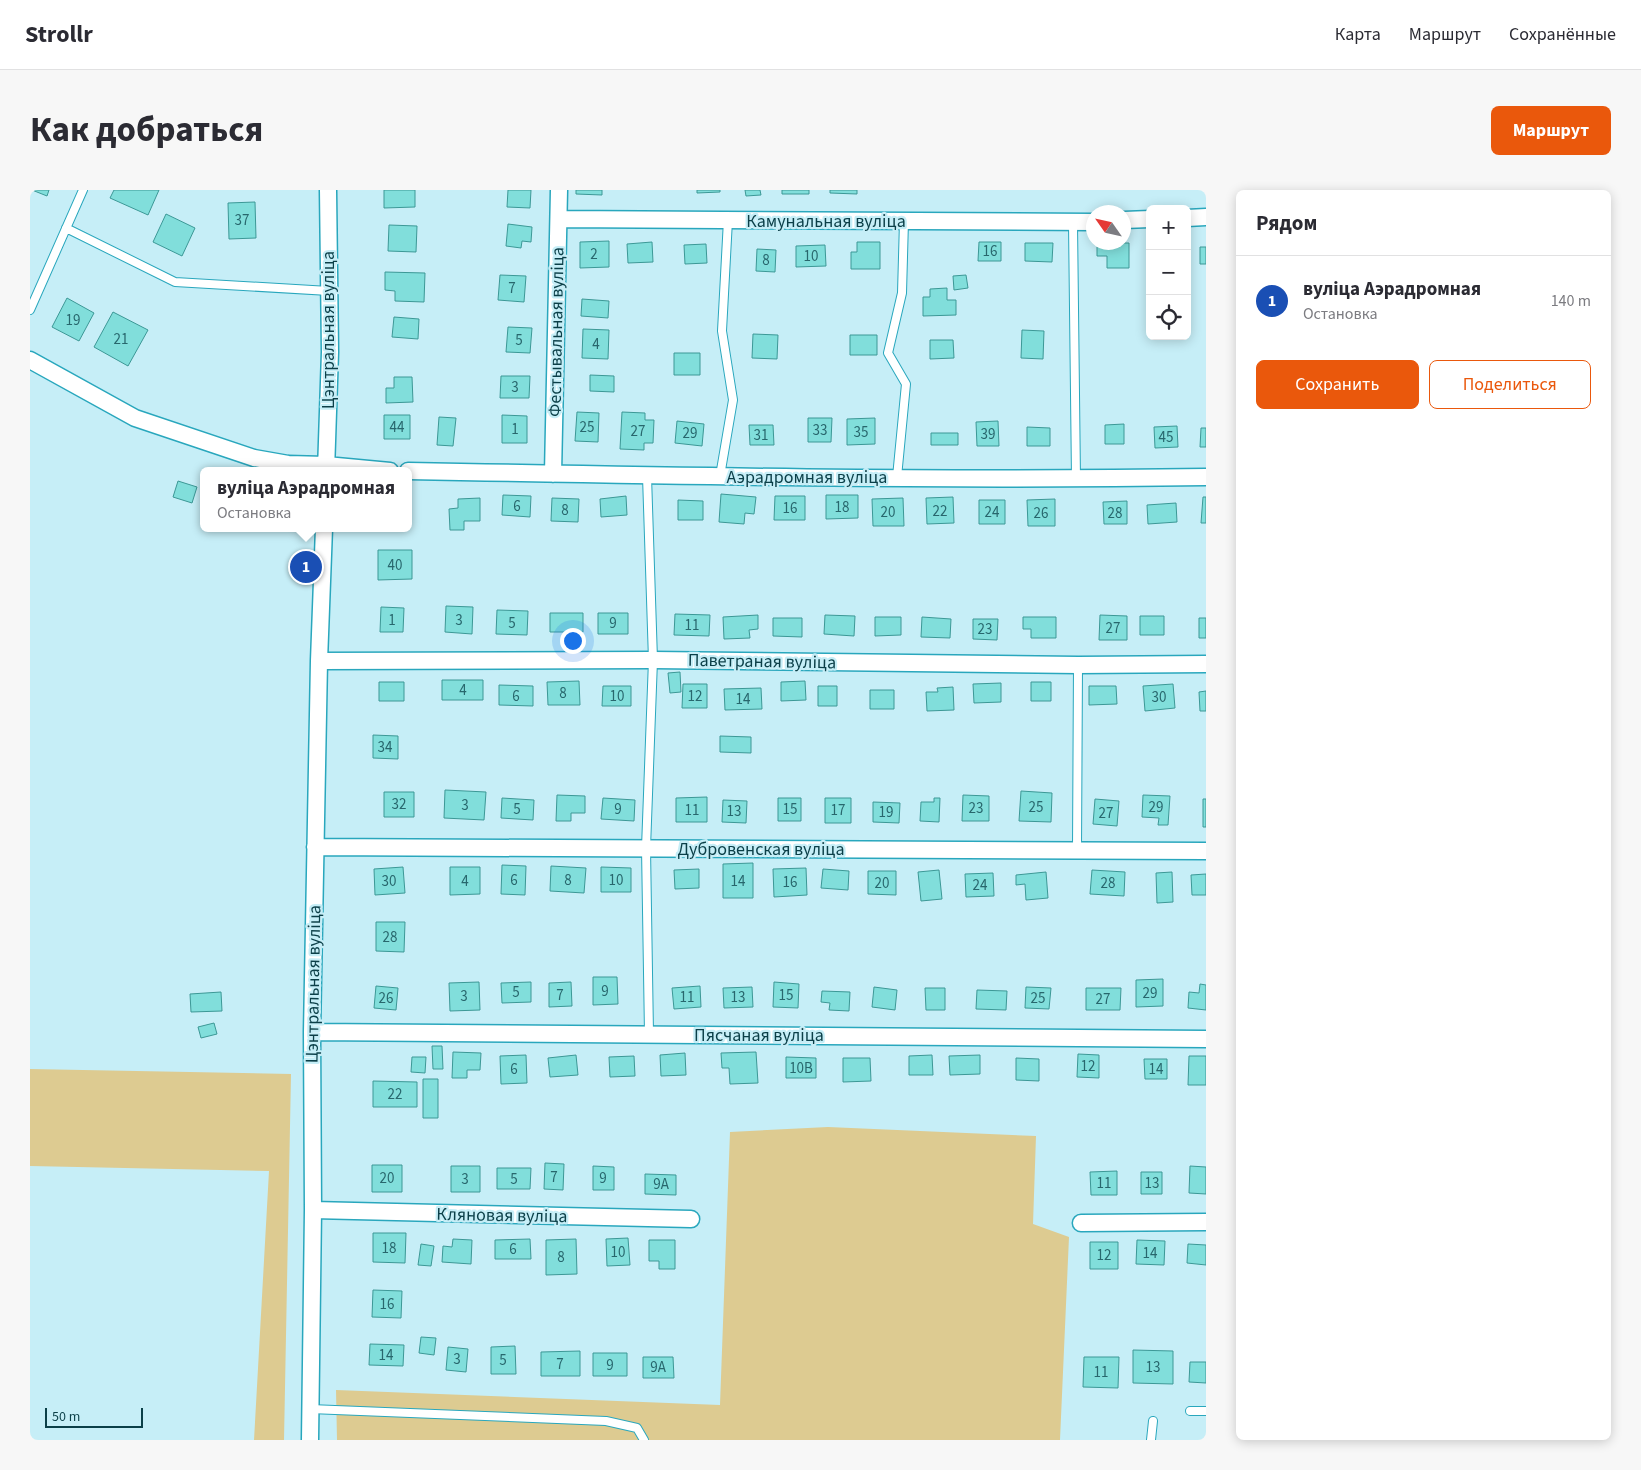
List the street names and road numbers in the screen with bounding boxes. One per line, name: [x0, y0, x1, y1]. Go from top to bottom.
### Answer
street label: Камунальная вуліца: [746, 209, 906, 234]
street label: Фестывальная вуліца: [543, 247, 570, 417]
street label: Цэнтральная вуліца: [316, 251, 341, 409]
street label: Аэрадромная вуліца: [727, 465, 887, 490]
street label: Паветраная вуліца: [688, 648, 836, 675]
street label: Дубровенская вуліца: [677, 837, 845, 862]
street label: Цэнтральная вуліца: [300, 905, 327, 1063]
street label: Пясчаная вуліца: [694, 1023, 824, 1048]
street label: Кляновая вуліца: [436, 1202, 568, 1229]

